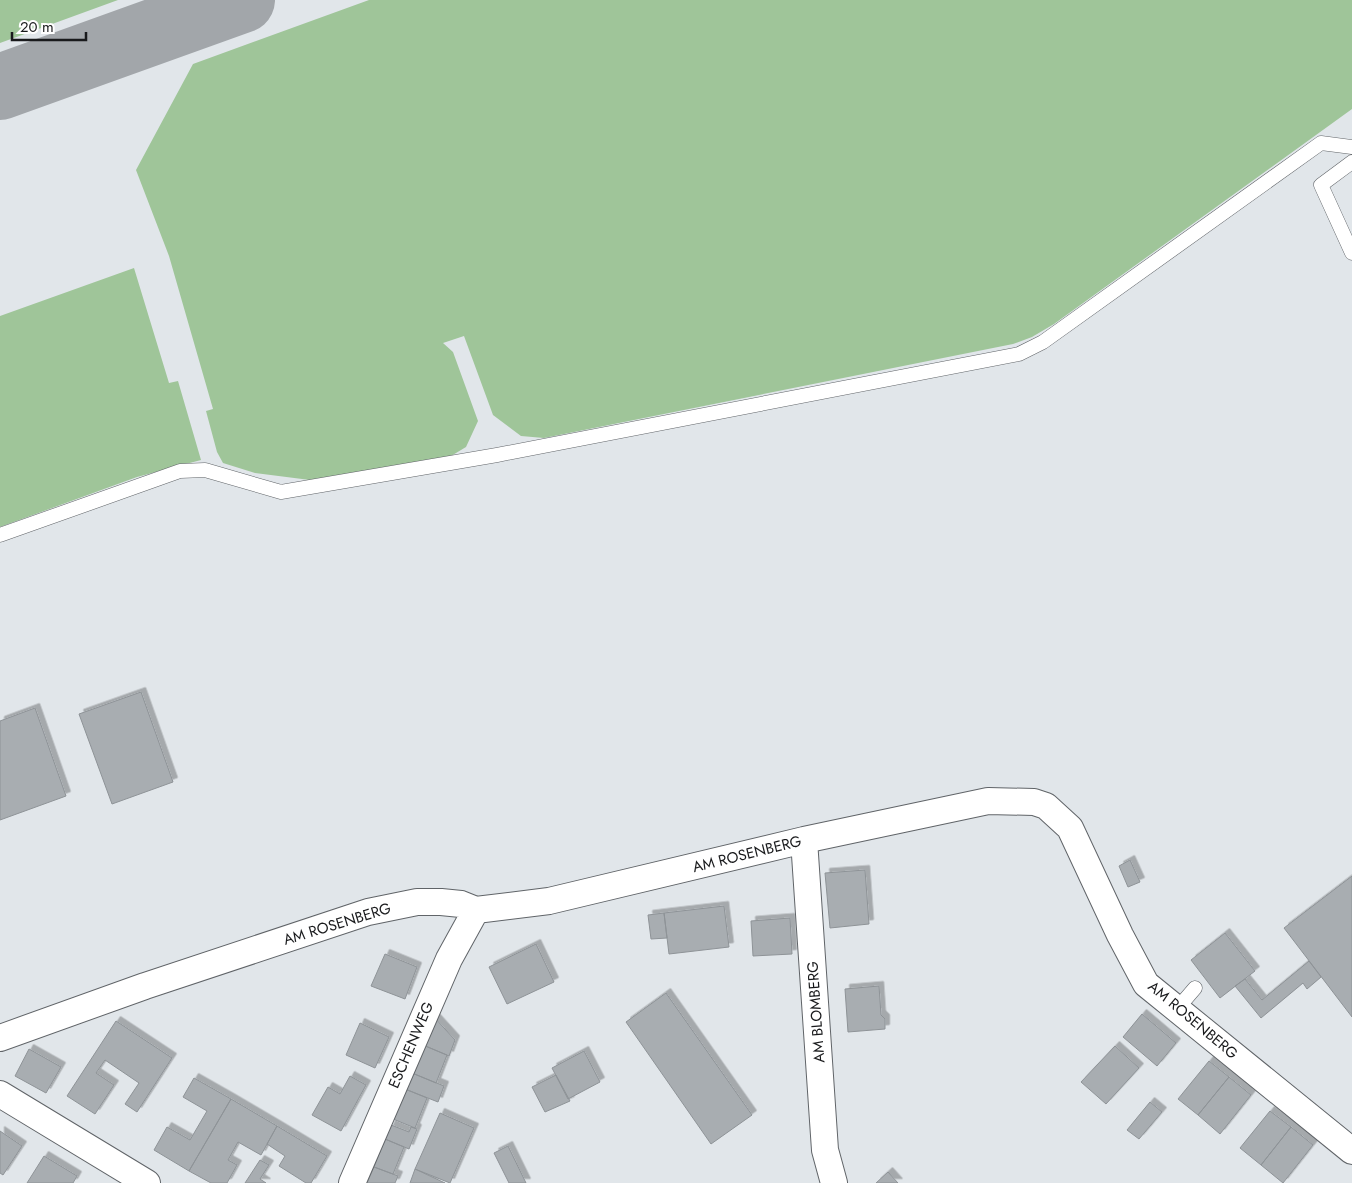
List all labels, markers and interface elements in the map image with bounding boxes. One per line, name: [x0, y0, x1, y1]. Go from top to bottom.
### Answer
scale bar: [12, 10, 86, 42]
text: 20 m: [20, 16, 54, 38]
street label: AM ROSENBERG: [690, 830, 804, 878]
street label: AM ROSENBERG: [280, 897, 394, 951]
street label: AM BLOMBERG: [801, 960, 831, 1064]
street label: AM ROSENBERG: [1143, 976, 1243, 1064]
street label: ESCHENWEG: [383, 998, 439, 1092]

